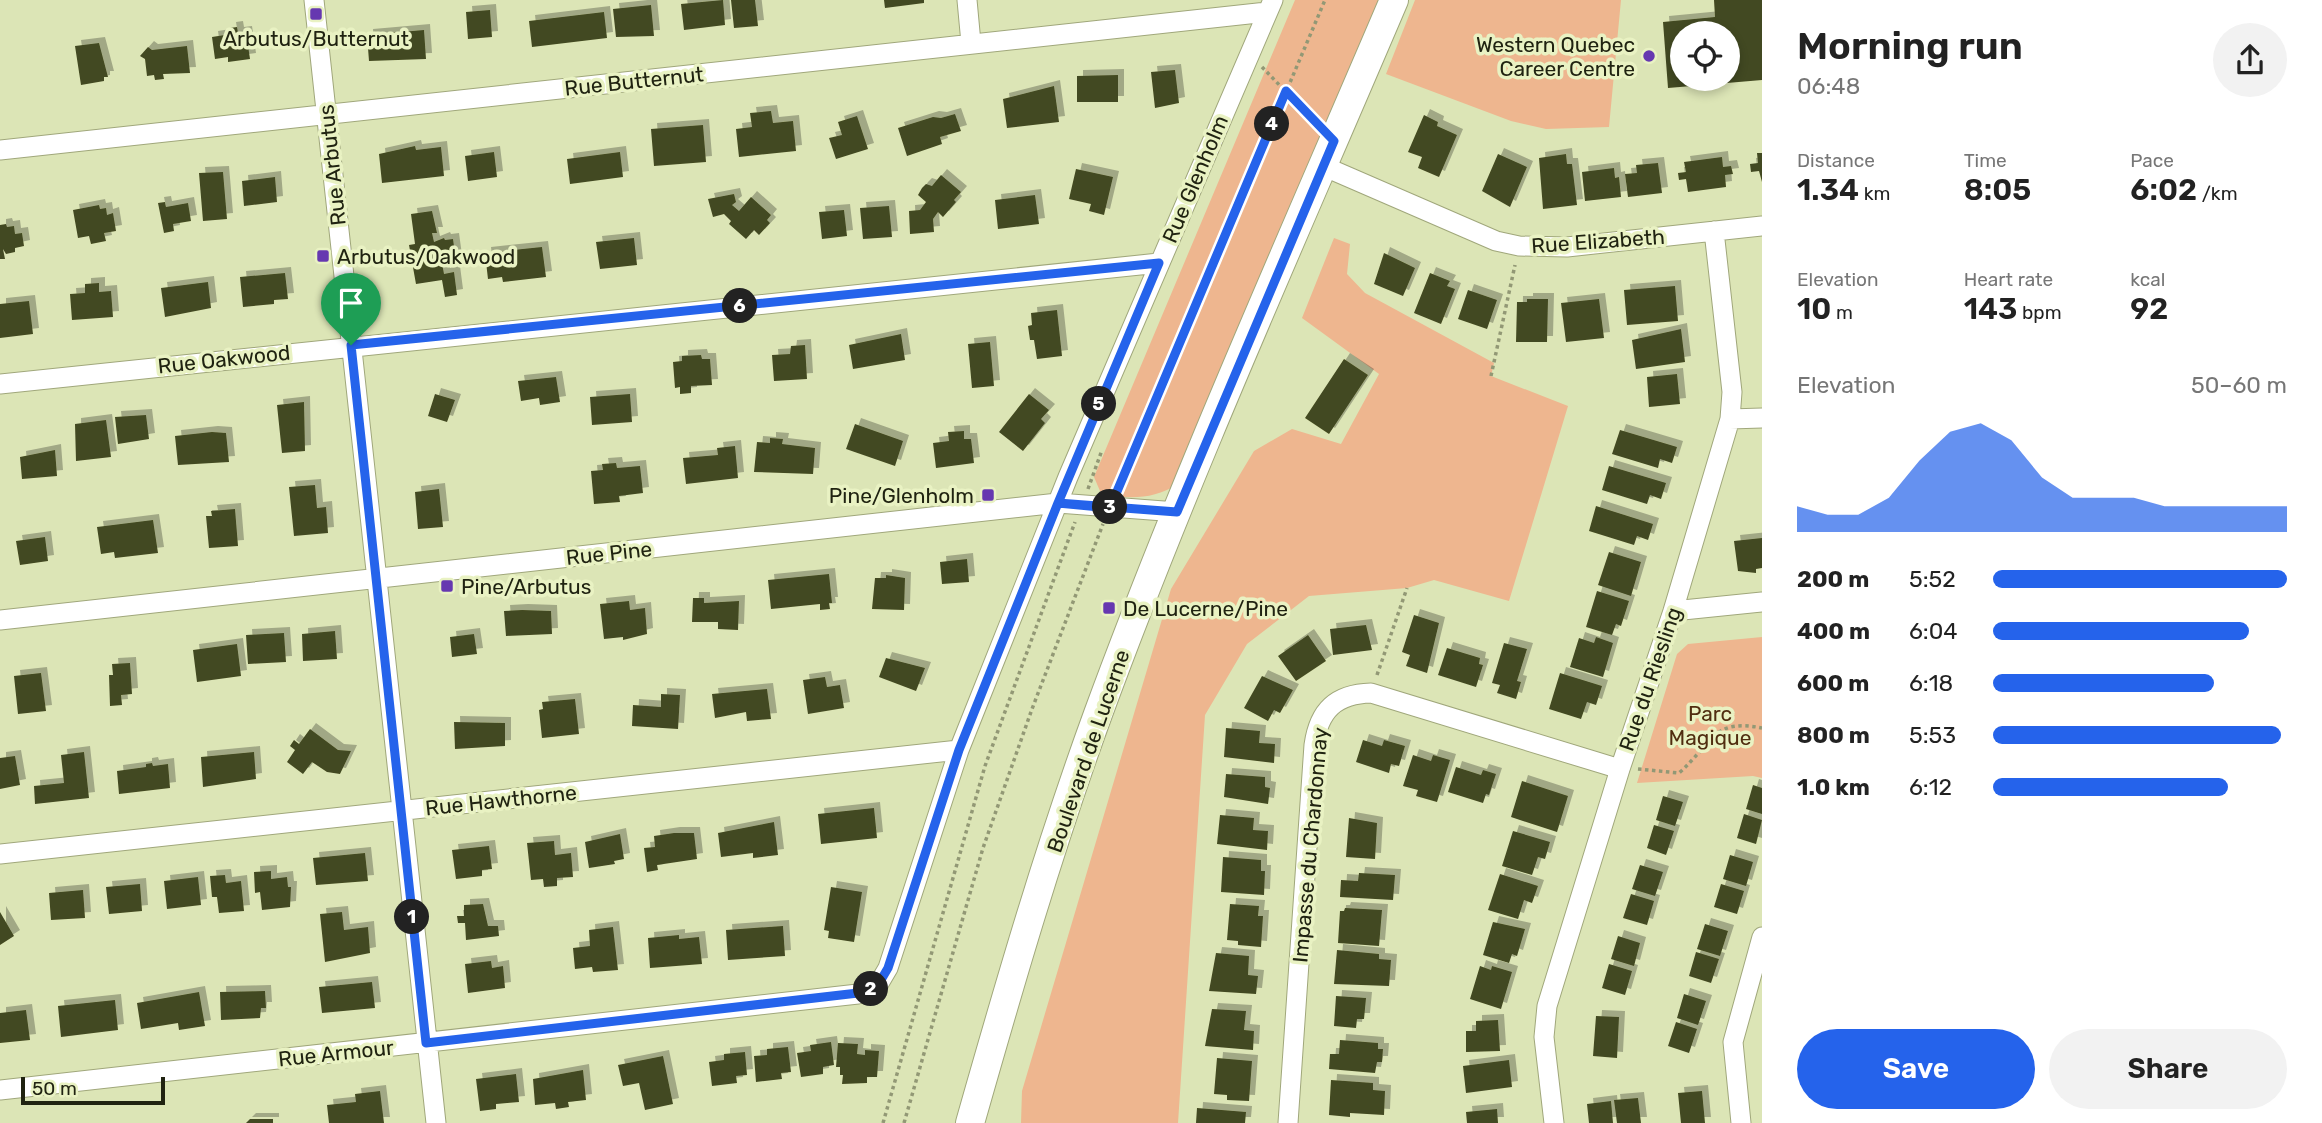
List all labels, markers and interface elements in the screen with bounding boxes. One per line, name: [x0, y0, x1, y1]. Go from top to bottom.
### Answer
marker: Arbutus/Butternut: [308, 6, 324, 22]
map controls: [1670, 21, 1740, 91]
button: locate: [1670, 21, 1740, 91]
text: Morning run: [1797, 23, 2023, 69]
button: share: [2213, 23, 2287, 97]
place label: Arbutus/Butternut: [223, 26, 409, 51]
place label: Western Quebec Career Centre: [1476, 32, 1635, 81]
marker: Western Quebec Career Centre: [1641, 48, 1657, 64]
street label: Rue Butternut: [563, 61, 705, 101]
text: 06:48: [1797, 72, 1860, 100]
street label: Rue Arbutus: [313, 103, 351, 227]
pin: 4: [1254, 106, 1290, 142]
street label: Rue Glenholm: [1157, 112, 1233, 246]
text: 4: [1265, 112, 1278, 135]
text: Distance: [1797, 149, 1875, 172]
text: Time: [1964, 149, 2007, 172]
text: Pace: [2130, 149, 2174, 172]
text: 1.34: [1797, 172, 1859, 208]
text: 8:05: [1964, 172, 2031, 208]
text: 6:02: [2130, 172, 2197, 208]
text: km: [1859, 182, 1890, 205]
text: /km: [2197, 182, 2238, 205]
street label: Rue Elizabeth: [1530, 224, 1666, 258]
place label: Arbutus/Oakwood: [337, 244, 515, 269]
marker: Arbutus/Oakwood: [315, 248, 331, 264]
text: Elevation: [1797, 268, 1878, 291]
text: Heart rate: [1964, 268, 2053, 291]
text: kcal: [2130, 268, 2165, 291]
pin: [321, 273, 381, 345]
icon: arrive: [332, 284, 370, 322]
pin: 6: [722, 288, 758, 324]
text: 10: [1797, 291, 1831, 327]
text: 143: [1964, 291, 2017, 327]
text: 92: [2130, 291, 2168, 327]
text: 6: [733, 294, 746, 317]
text: m: [1831, 301, 1853, 324]
text: bpm: [2017, 301, 2062, 324]
street label: Rue Oakwood: [157, 340, 291, 378]
text: Elevation: [1797, 371, 1896, 399]
text: 50–60 m: [2191, 371, 2287, 399]
pin: 5: [1082, 386, 1116, 422]
text: 5: [1092, 392, 1105, 415]
place label: Pine/Glenholm: [829, 483, 974, 508]
marker: Pine/Glenholm: [980, 487, 996, 503]
pin: 3: [1092, 490, 1128, 524]
text: 3: [1103, 495, 1116, 518]
street label: Rue Pine: [565, 536, 653, 570]
text: 200 m: [1797, 565, 1869, 593]
text: 5:52: [1909, 565, 1956, 593]
place label: Pine/Arbutus: [461, 574, 591, 599]
marker: Pine/Arbutus: [439, 578, 455, 594]
place label: De Lucerne/Pine: [1123, 596, 1288, 621]
marker: De Lucerne/Pine: [1101, 600, 1117, 616]
street label: Rue du Riesling: [1614, 604, 1686, 754]
text: 400 m: [1797, 617, 1870, 645]
text: 6:04: [1909, 617, 1958, 645]
street label: Boulevard de Lucerne: [1042, 646, 1134, 856]
text: 600 m: [1797, 669, 1869, 697]
text: 6:18: [1909, 669, 1953, 697]
park label: Parc Magique: [1669, 701, 1751, 750]
text: 800 m: [1797, 721, 1870, 749]
text: 5:53: [1909, 721, 1956, 749]
street label: Impasse du Chardonnay: [1287, 726, 1333, 964]
text: 1.0 km: [1797, 773, 1870, 801]
text: 6:12: [1909, 773, 1952, 801]
street label: Rue Hawthorne: [424, 780, 578, 820]
pin: 1: [394, 900, 430, 934]
text: 1: [407, 905, 416, 928]
pin: 2: [854, 972, 888, 1006]
text: 2: [864, 977, 877, 1000]
button: Save: [1797, 1029, 2035, 1109]
button: Share: [2049, 1029, 2287, 1109]
street label: Rue Armour: [277, 1034, 395, 1072]
scale bar: [21, 1074, 164, 1106]
text: 50 m: [32, 1077, 77, 1100]

